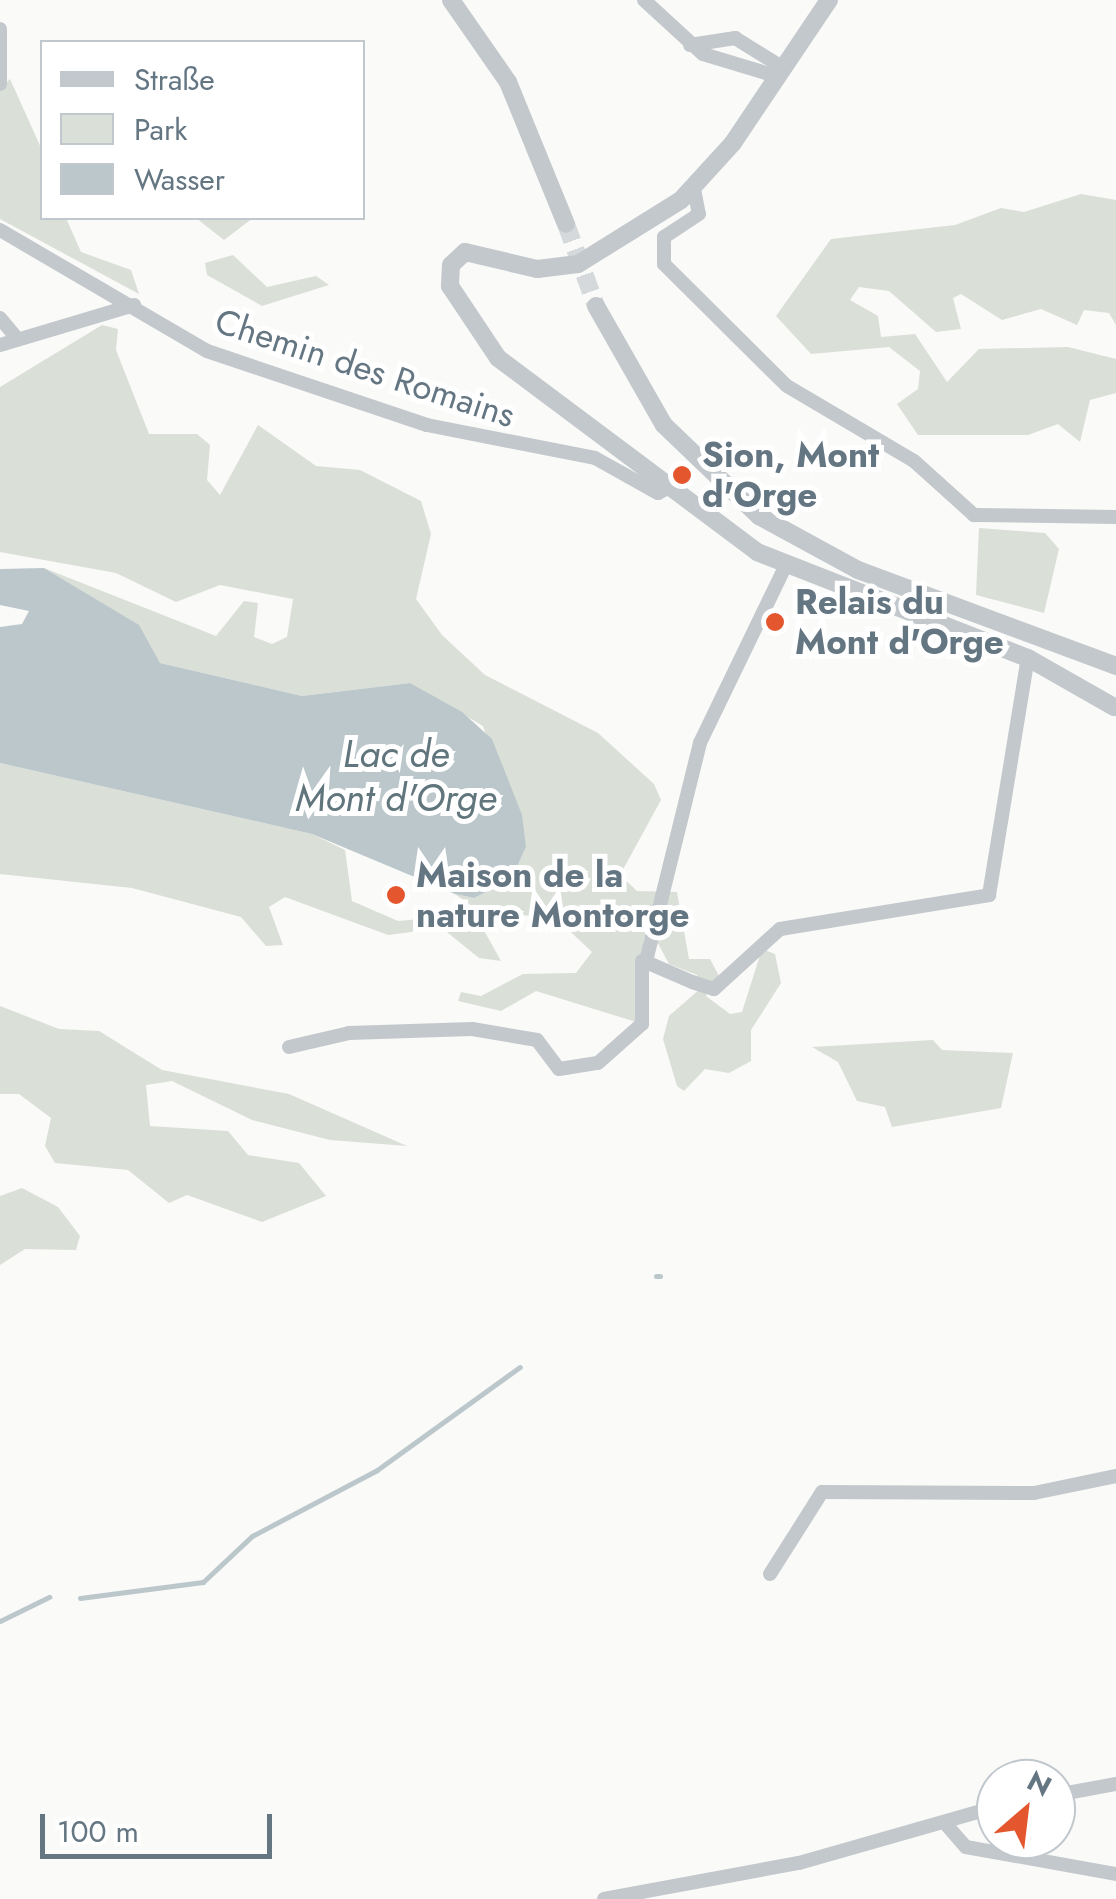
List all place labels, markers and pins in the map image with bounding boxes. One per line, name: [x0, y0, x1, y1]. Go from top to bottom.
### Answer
place label: Sion, Mont d'Orge: [702, 434, 879, 516]
marker: Sion, Mont d'Orge: [671, 464, 693, 486]
place label: Relais du Mont d'Orge: [795, 581, 1004, 663]
marker: Relais du Mont d'Orge: [764, 611, 786, 633]
place label: Maison de la nature Montorge: [416, 854, 690, 936]
marker: Maison de la nature Montorge: [385, 884, 407, 906]

